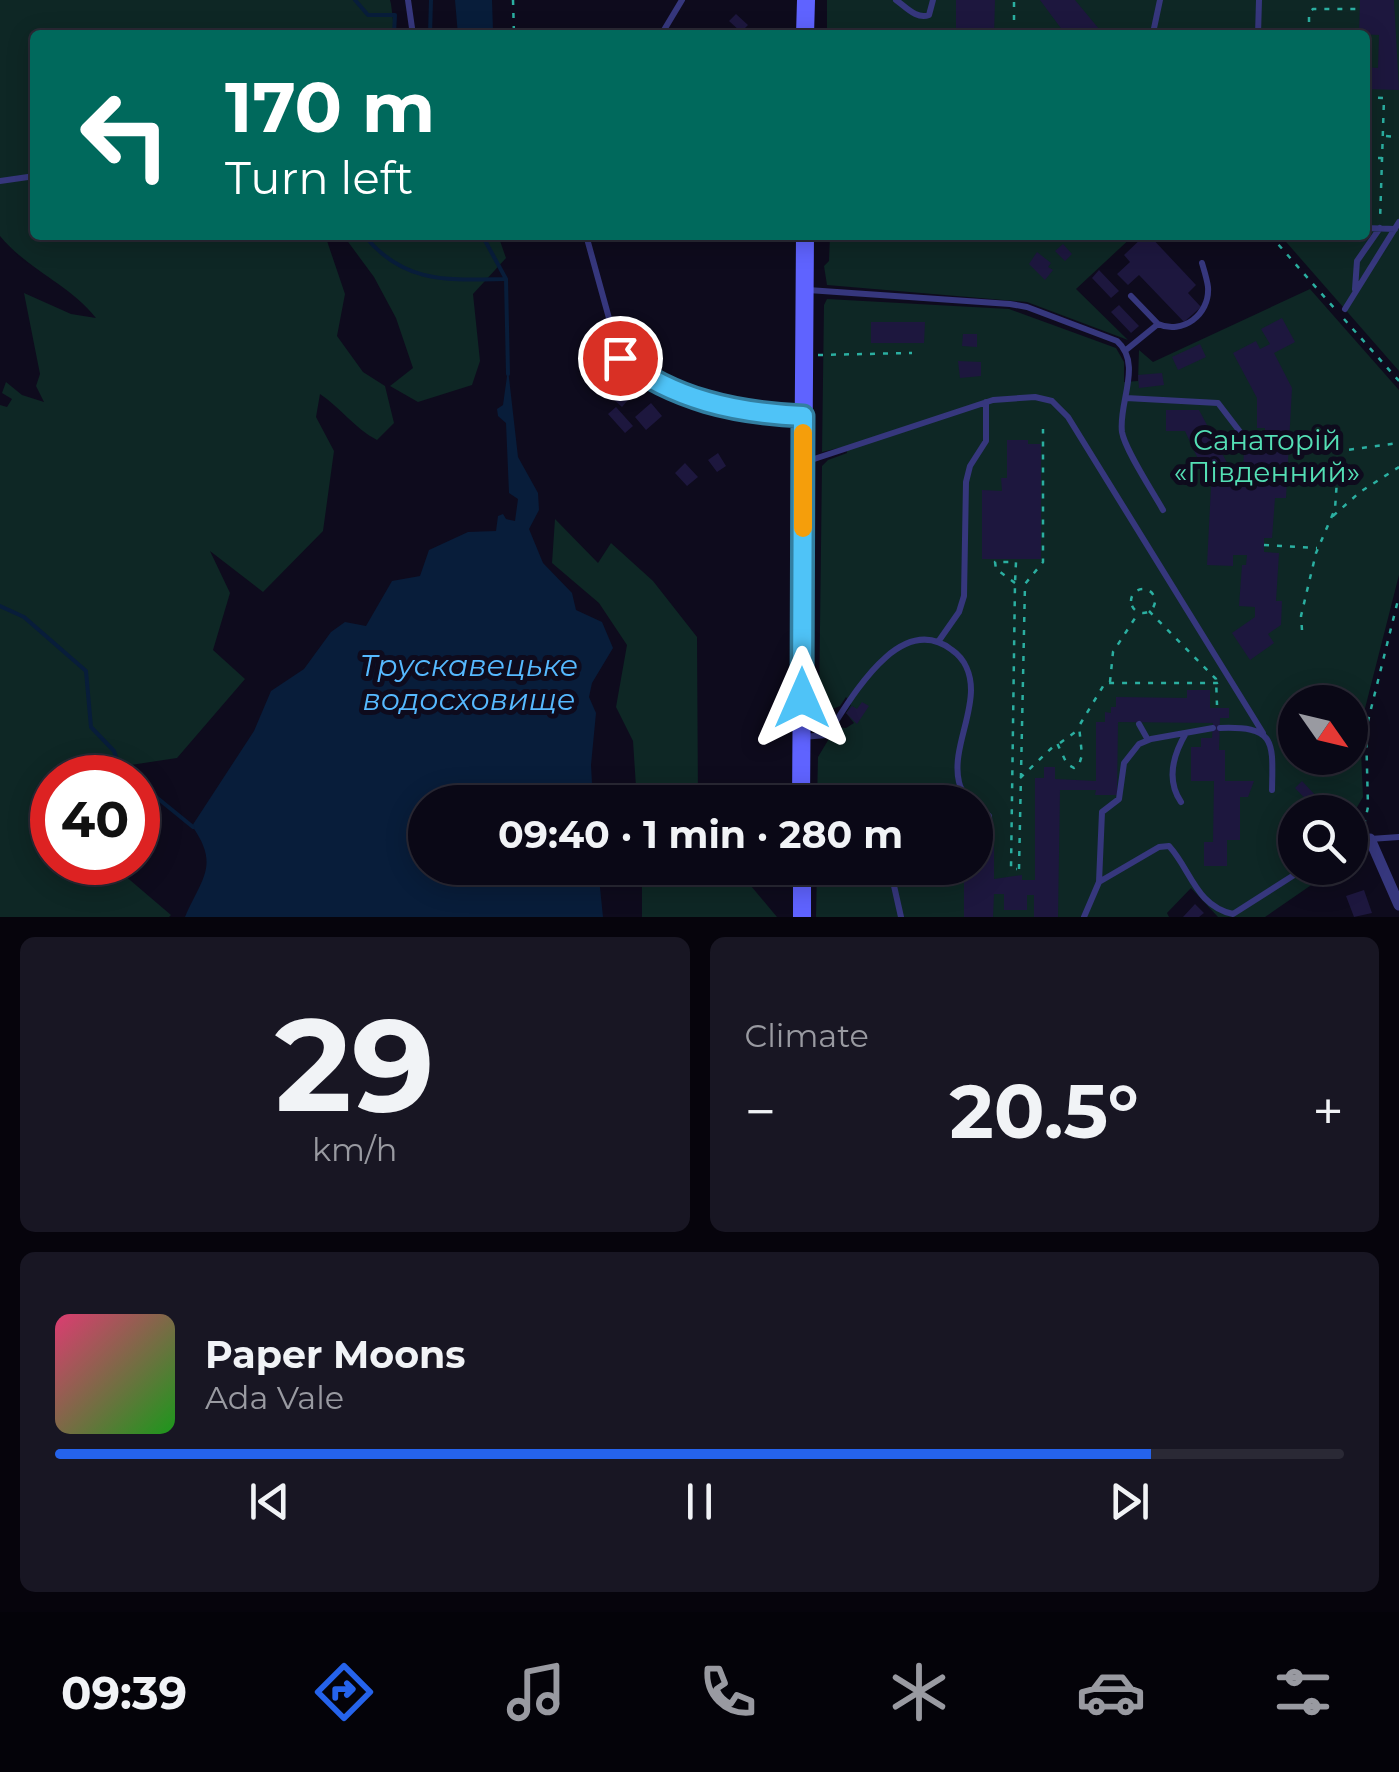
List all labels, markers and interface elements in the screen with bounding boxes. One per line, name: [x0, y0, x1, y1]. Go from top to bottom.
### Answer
text: 170 m: [225, 64, 435, 150]
icon: left: [60, 70, 190, 200]
text: Turn left: [225, 150, 413, 205]
pin: [578, 316, 663, 401]
icon: arrive: [593, 331, 648, 386]
park label: Санаторій «Південний»: [1174, 423, 1360, 489]
position arrow: [750, 646, 854, 750]
water label: Трускавецьке водосховище: [360, 647, 578, 718]
north arrow: [1278, 685, 1368, 775]
map controls: [1278, 685, 1368, 885]
speed limit sign: 40: [30, 755, 160, 885]
button: search: [1278, 795, 1368, 885]
text: 09:40 · 1 min · 280 m: [498, 811, 903, 858]
text: 29: [275, 985, 435, 1144]
text: Climate: [745, 1016, 869, 1055]
text: 20.5°: [950, 1065, 1139, 1157]
text: −: [745, 1078, 776, 1145]
text: +: [1312, 1078, 1344, 1145]
text: km/h: [312, 1130, 397, 1169]
text: Paper Moons: [205, 1331, 466, 1378]
text: Ada Vale: [205, 1378, 344, 1417]
icon: previous: [242, 1474, 297, 1529]
icon: pause: [672, 1474, 727, 1529]
icon: next: [1102, 1474, 1157, 1529]
icon: directions: [309, 1657, 379, 1727]
icon: music: [501, 1657, 571, 1727]
icon: phone: [693, 1657, 763, 1727]
icon: climate: [884, 1657, 954, 1727]
icon: car: [1076, 1657, 1146, 1727]
icon: filters: [1268, 1657, 1338, 1727]
text: 09:39: [61, 1665, 187, 1720]

